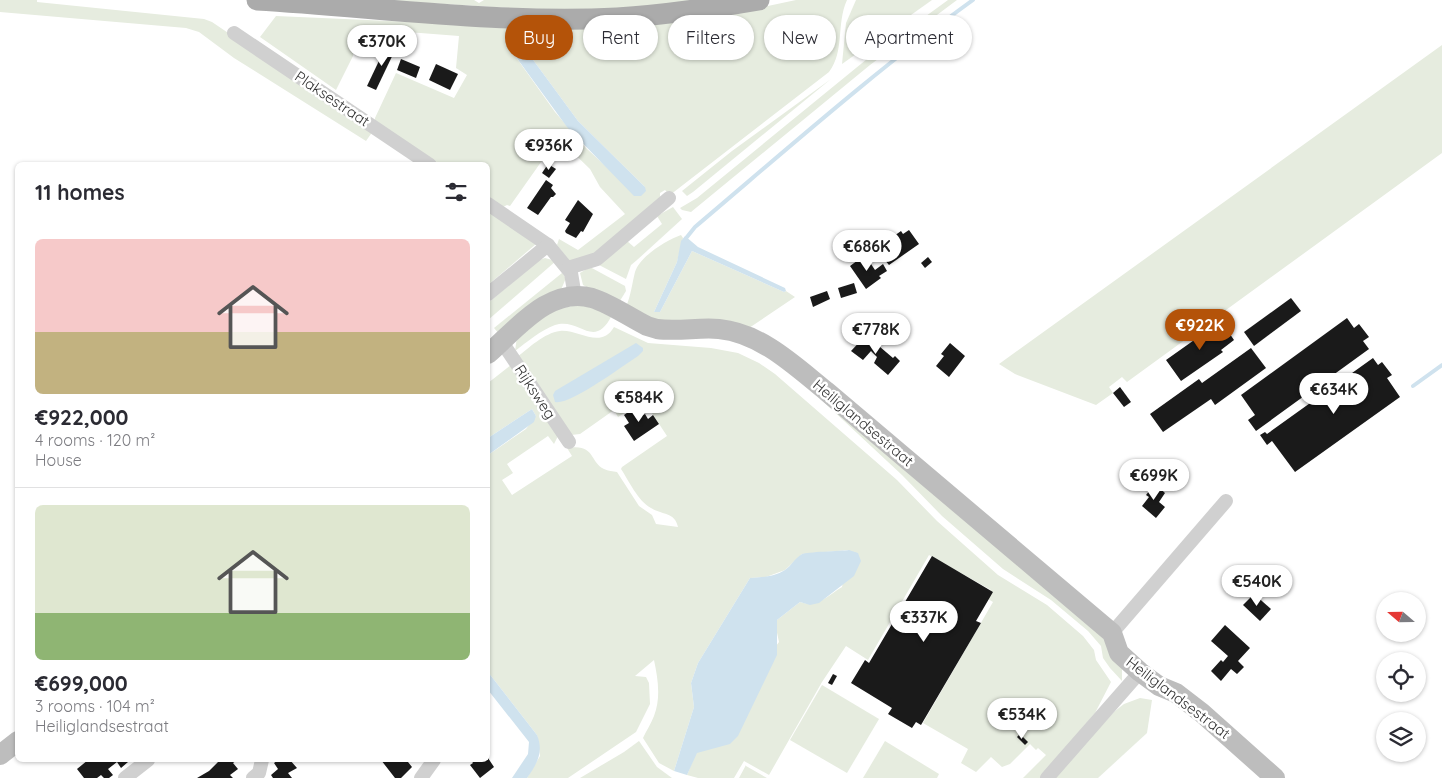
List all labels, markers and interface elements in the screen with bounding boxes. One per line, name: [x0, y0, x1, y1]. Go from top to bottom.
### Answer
chip: Buy: [505, 15, 573, 60]
chip: Rent: [583, 15, 658, 60]
chip: Filters: [668, 15, 754, 60]
chip: New: [764, 15, 836, 60]
chip: Apartment: [846, 15, 972, 60]
pin: €370K: [347, 24, 417, 67]
text: €370K: [358, 31, 406, 51]
street label: Plaksestraat: [291, 67, 373, 131]
pin: €936K: [514, 128, 584, 171]
text: €936K: [525, 135, 573, 155]
icon: filters: [442, 178, 470, 206]
text: 11 homes: [35, 179, 125, 205]
pin: €686K: [832, 230, 902, 272]
text: €686K: [844, 236, 890, 256]
icon: home: [208, 272, 298, 362]
pin: €922K: [1165, 308, 1235, 351]
pin: €778K: [841, 312, 911, 355]
text: €922K: [1176, 315, 1224, 335]
text: €778K: [853, 319, 899, 339]
street label: Rijksweg: [511, 361, 560, 423]
pin: €634K: [1299, 372, 1369, 415]
street label: Heiliglandsestraat: [809, 375, 917, 470]
text: €634K: [1310, 379, 1358, 399]
pin: €584K: [604, 380, 674, 423]
text: €584K: [615, 387, 663, 407]
text: €922,000: [35, 404, 128, 430]
text: 4 rooms · 120 m²: [35, 430, 155, 450]
text: House: [35, 450, 82, 470]
pin: €699K: [1119, 458, 1189, 501]
text: €699K: [1130, 465, 1178, 485]
icon: home: [208, 537, 298, 627]
pin: €540K: [1222, 564, 1292, 607]
text: €540K: [1233, 571, 1281, 591]
north arrow: [1376, 592, 1426, 642]
map controls: [1376, 592, 1426, 762]
pin: €337K: [889, 600, 959, 643]
text: €337K: [901, 607, 947, 627]
street label: Heiliglandsestraat: [1122, 652, 1234, 743]
button: locate: [1376, 652, 1426, 702]
text: €699,000: [35, 670, 128, 696]
text: 3 rooms · 104 m²: [35, 696, 155, 716]
pin: €534K: [987, 698, 1057, 740]
text: €534K: [998, 704, 1046, 724]
button: layers: [1376, 712, 1426, 762]
text: Heiliglandsestraat: [35, 716, 169, 736]

